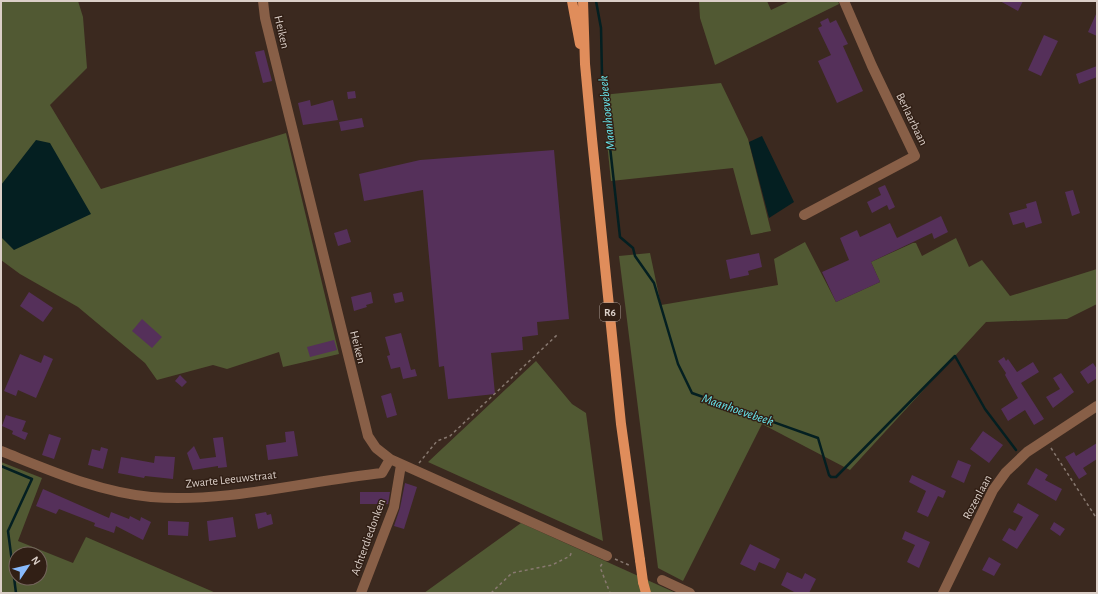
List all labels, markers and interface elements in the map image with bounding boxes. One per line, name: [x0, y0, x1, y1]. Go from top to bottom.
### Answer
street label: Heiken: [272, 14, 292, 50]
water label: Maanhoevebeek: [597, 75, 618, 151]
street label: Berlaarbaan: [894, 91, 930, 147]
road number: R6: [600, 303, 620, 321]
street label: Heiken: [348, 329, 368, 365]
water label: Maanhoevebeek: [700, 392, 775, 429]
street label: Zwarte Leeuwstraat: [185, 468, 277, 490]
street label: Rozenlaan: [960, 473, 994, 521]
street label: Achterdiedonken: [349, 497, 387, 577]
north arrow: [8, 546, 48, 586]
text: N: [29, 554, 42, 567]

